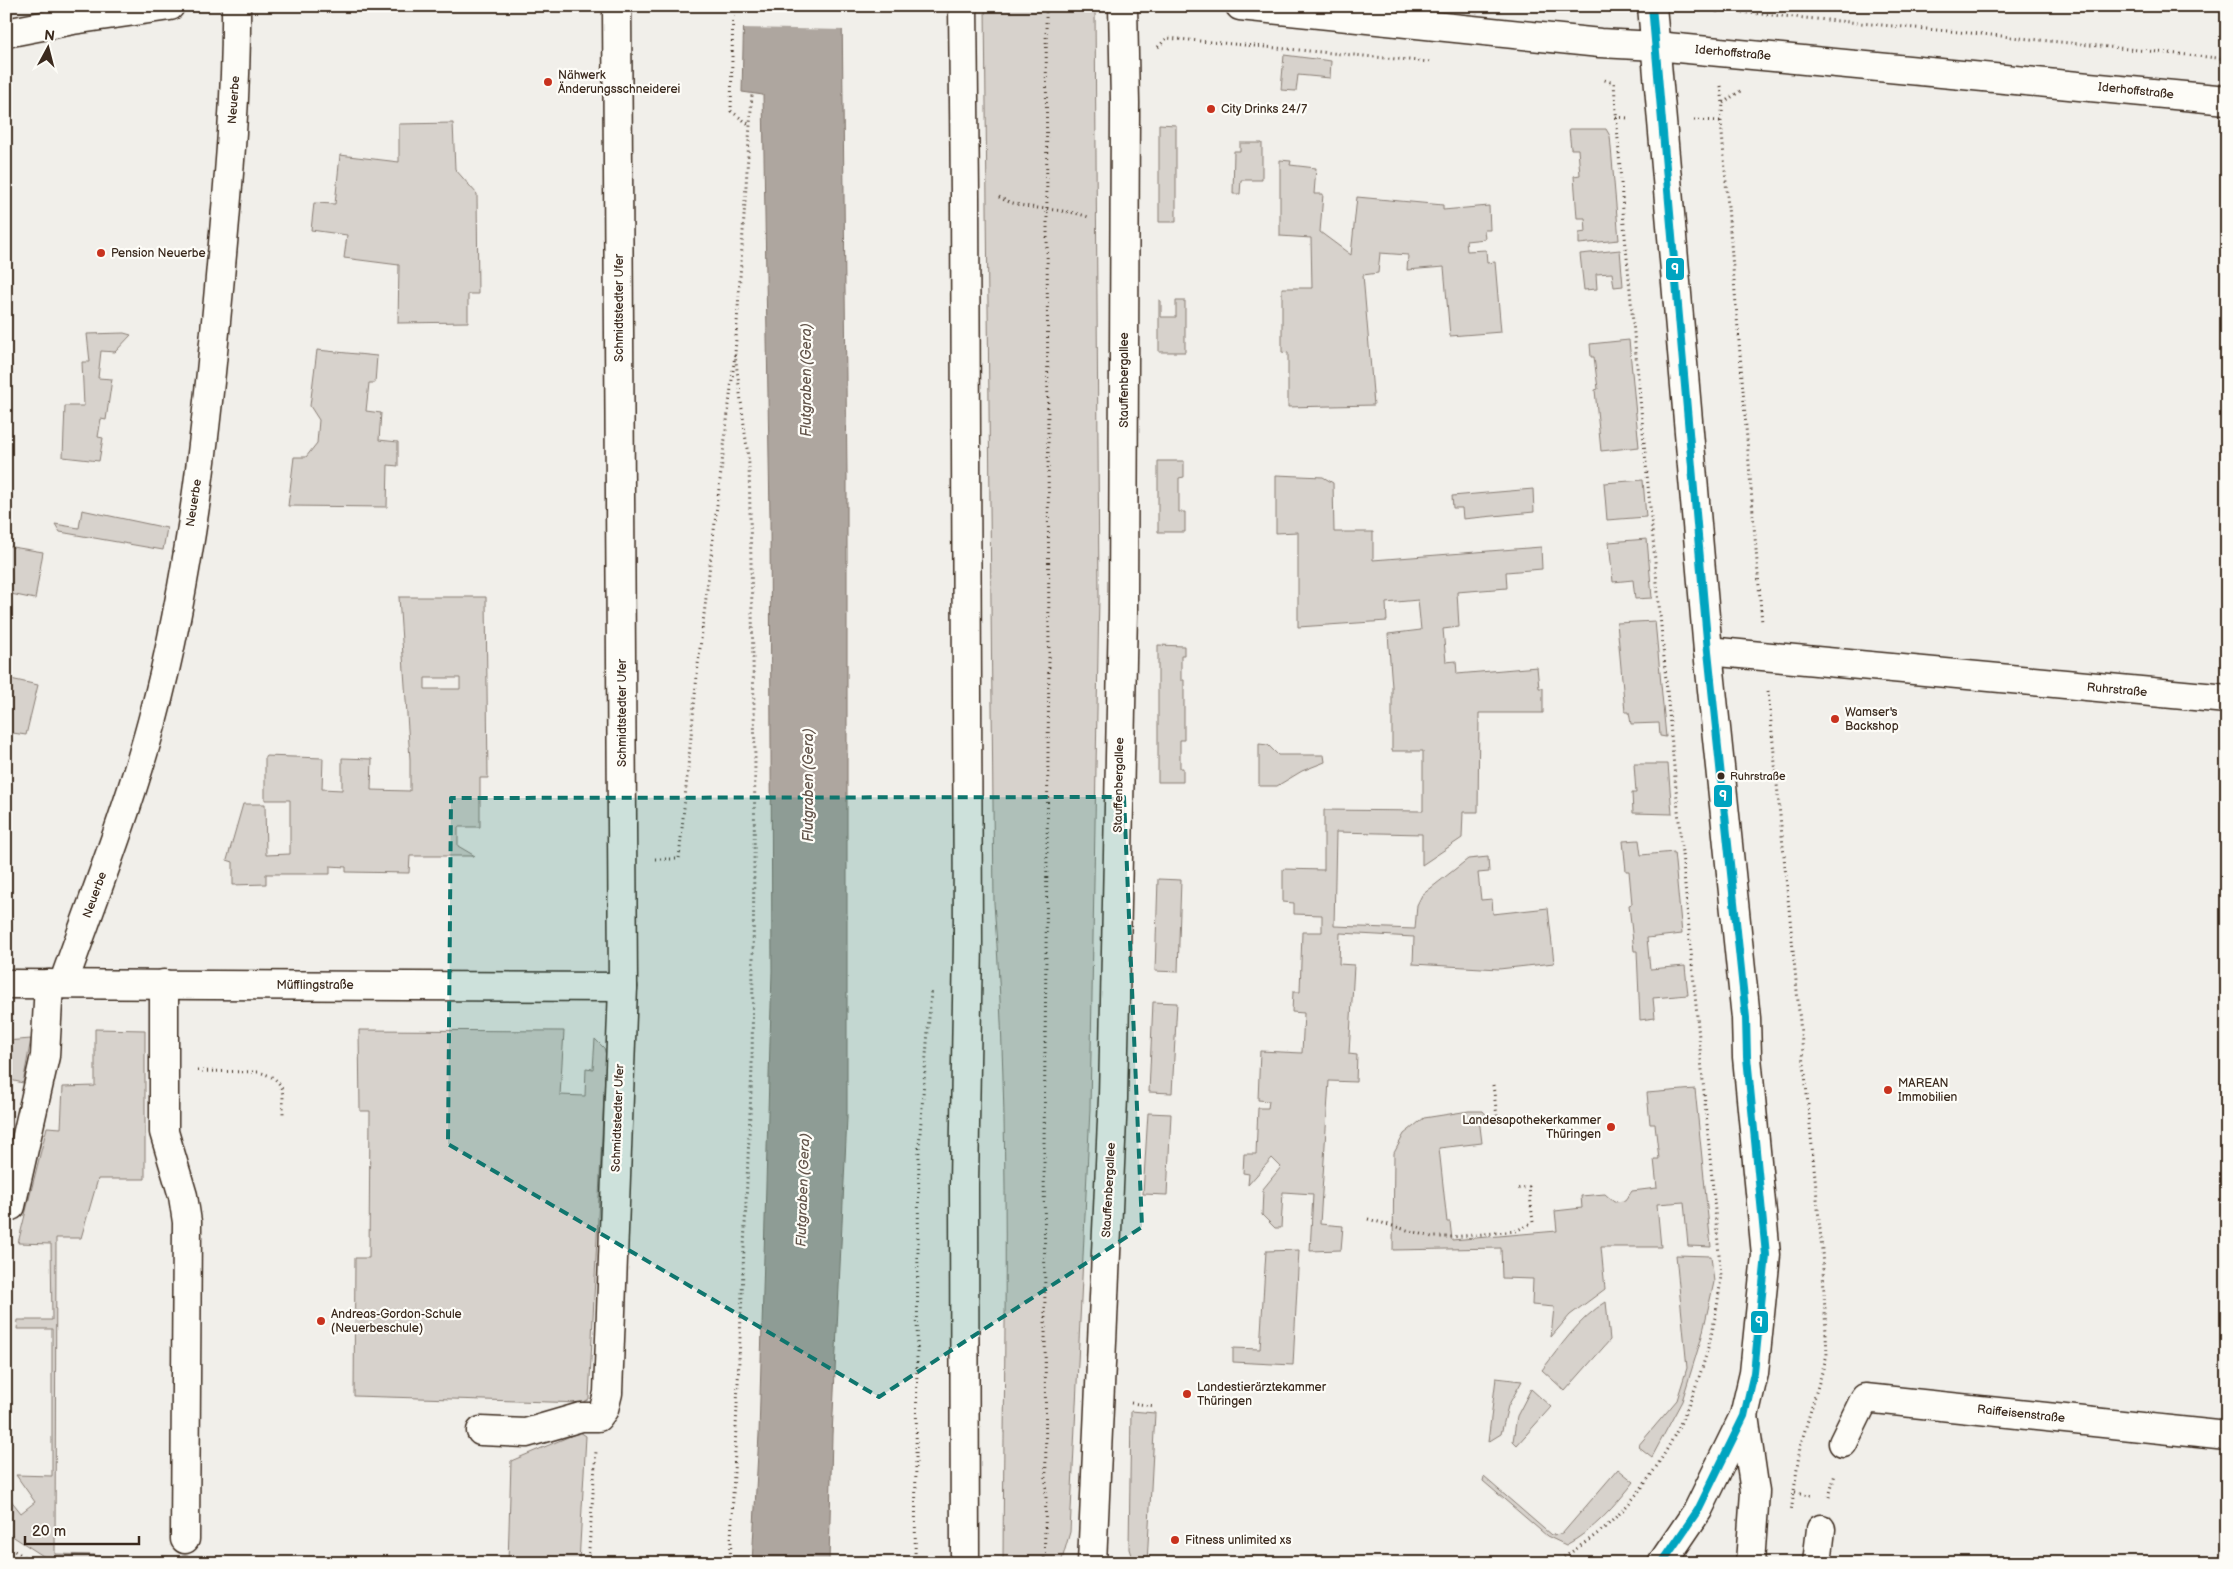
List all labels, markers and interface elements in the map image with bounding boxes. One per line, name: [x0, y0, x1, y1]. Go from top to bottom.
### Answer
north arrow: [22, 22, 72, 72]
text: N: [43, 27, 56, 45]
street label: Iderhoffstraße: [1695, 42, 1771, 64]
place label: Nähwerk Änderungsschneiderei: [558, 68, 681, 97]
street label: Neuerbe: [225, 75, 243, 125]
marker: Nähwerk Änderungsschneiderei: [542, 76, 554, 88]
street label: Iderhoffstraße: [2097, 80, 2175, 102]
place label: City Drinks 24/7: [1221, 102, 1307, 117]
marker: City Drinks 24/7: [1205, 103, 1217, 115]
place label: Pension Neuerbe: [111, 246, 206, 261]
marker: Pension Neuerbe: [95, 247, 107, 259]
street label: Schmidtstedter Ufer: [612, 253, 627, 362]
line badge: 9: [1665, 257, 1685, 281]
text: 9: [1671, 261, 1679, 278]
water label: Flutgraben (Gera): [798, 322, 815, 437]
street label: Stauffenbergallee: [1117, 332, 1132, 428]
street label: Neuerbe: [183, 478, 205, 528]
street label: Schmidtstedter Ufer: [615, 658, 630, 767]
street label: Ruhrstraße: [2086, 680, 2148, 700]
place label: Wamser's Backshop: [1845, 705, 1899, 734]
marker: Wamser's Backshop: [1829, 713, 1841, 725]
water label: Flutgraben (Gera): [800, 727, 817, 842]
street label: Stauffenbergallee: [1111, 737, 1127, 833]
place label: Ruhrstraße: [1730, 770, 1786, 783]
marker: Ruhrstraße: [1716, 771, 1726, 781]
line badge: 9: [1713, 784, 1733, 808]
text: 9: [1719, 788, 1727, 805]
street label: Neuerbe: [80, 870, 110, 920]
street label: Müfflingstraße: [276, 978, 354, 993]
street label: Schmidtstedter Ufer: [609, 1063, 627, 1172]
place label: MAREAN Immobilien: [1898, 1076, 1958, 1105]
marker: MAREAN Immobilien: [1882, 1084, 1894, 1096]
place label: Landesapothekerkammer Thüringen: [1462, 1113, 1602, 1142]
marker: Landesapothekerkammer Thüringen: [1605, 1121, 1617, 1133]
water label: Flutgraben (Gera): [793, 1132, 814, 1247]
street label: Stauffenbergallee: [1099, 1142, 1119, 1238]
place label: Andreas-Gordon-Schule (Neuerbeschule): [331, 1307, 462, 1336]
line badge: 9: [1750, 1310, 1769, 1334]
text: 9: [1755, 1314, 1763, 1331]
marker: Andreas-Gordon-Schule (Neuerbeschule): [315, 1315, 327, 1327]
place label: Landestierärztekammer Thüringen: [1197, 1380, 1327, 1409]
marker: Landestierärztekammer Thüringen: [1181, 1388, 1193, 1400]
street label: Raiffeisenstraße: [1976, 1402, 2066, 1426]
scale bar: [25, 1514, 139, 1546]
text: 20 m: [32, 1522, 66, 1541]
place label: Fitness unlimited xs: [1185, 1533, 1291, 1548]
marker: Fitness unlimited xs: [1169, 1534, 1181, 1546]

